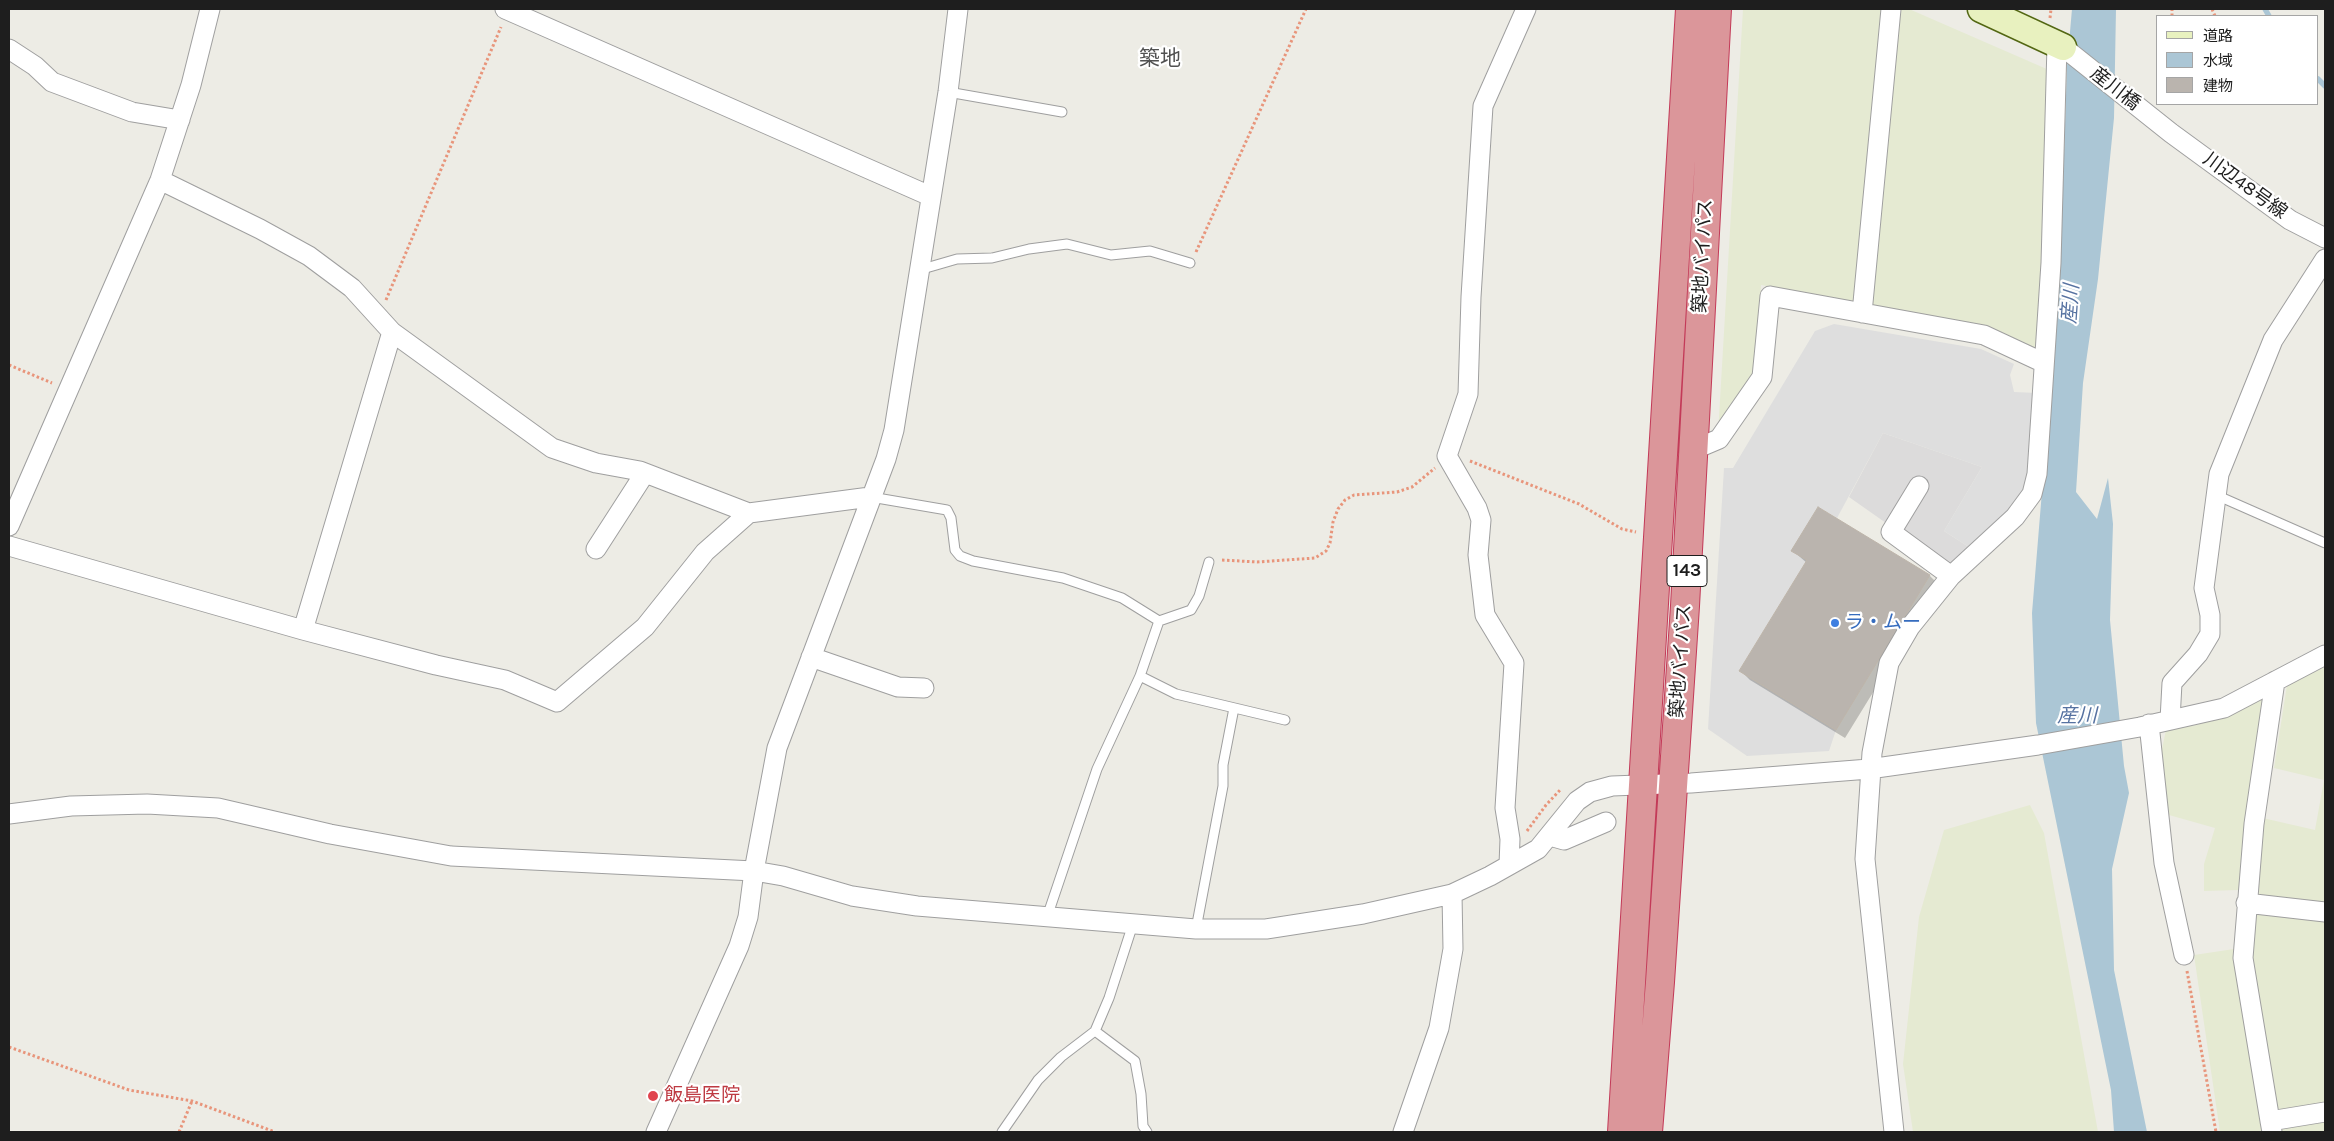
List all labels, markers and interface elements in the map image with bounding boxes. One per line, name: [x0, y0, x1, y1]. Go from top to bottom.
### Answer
legend: [2156, 15, 2319, 105]
text: 道路: [2203, 27, 2233, 45]
district label: 築地: [1139, 46, 1181, 72]
text: 水域: [2203, 52, 2233, 70]
street label: 産川橋: [2086, 62, 2144, 116]
text: 建物: [2203, 77, 2233, 95]
street label: 川辺48号線: [2199, 148, 2291, 224]
street label: 築地バイパス: [1689, 198, 1717, 314]
water label: 産川: [2058, 283, 2084, 325]
road number: 143: [1667, 556, 1707, 586]
street label: 築地バイパス: [1666, 603, 1696, 719]
place label: ラ・ムー: [1845, 612, 1921, 634]
marker: ラ・ムー: [1829, 617, 1841, 629]
water label: 産川: [2057, 704, 2097, 728]
place label: 飯島医院: [664, 1085, 740, 1107]
marker: 飯島医院: [646, 1089, 660, 1103]

